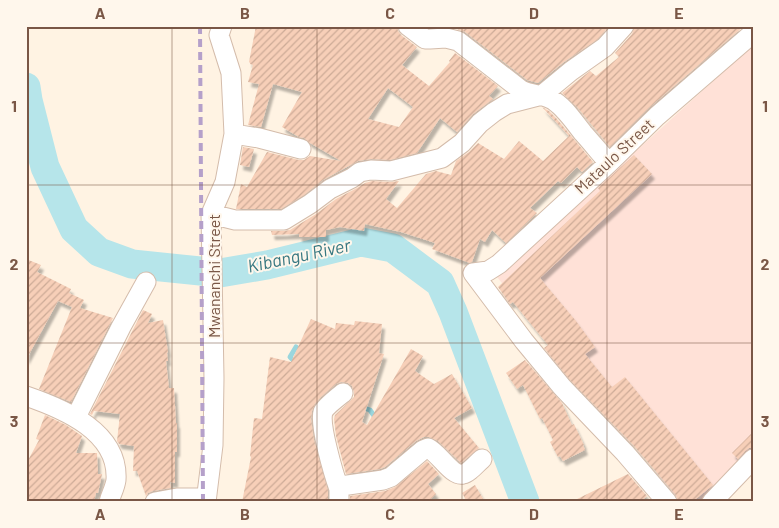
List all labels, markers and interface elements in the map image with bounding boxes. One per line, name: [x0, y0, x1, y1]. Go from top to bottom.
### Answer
text: A: [95, 3, 106, 22]
text: B: [240, 3, 250, 22]
text: C: [385, 3, 395, 22]
text: D: [529, 3, 539, 22]
text: E: [674, 3, 684, 22]
text: 1: [11, 96, 17, 115]
text: 1: [762, 96, 768, 115]
street label: Mataulo Street: [570, 114, 657, 197]
street label: Mwananchi Street: [204, 214, 223, 338]
water label: Kibangu River: [245, 233, 353, 277]
text: 2: [10, 254, 19, 273]
text: 2: [761, 254, 770, 273]
text: 3: [10, 411, 18, 430]
text: 3: [761, 411, 769, 430]
text: A: [95, 504, 106, 523]
text: B: [240, 504, 250, 523]
text: C: [385, 504, 395, 523]
text: D: [529, 504, 539, 523]
text: E: [674, 504, 684, 523]

